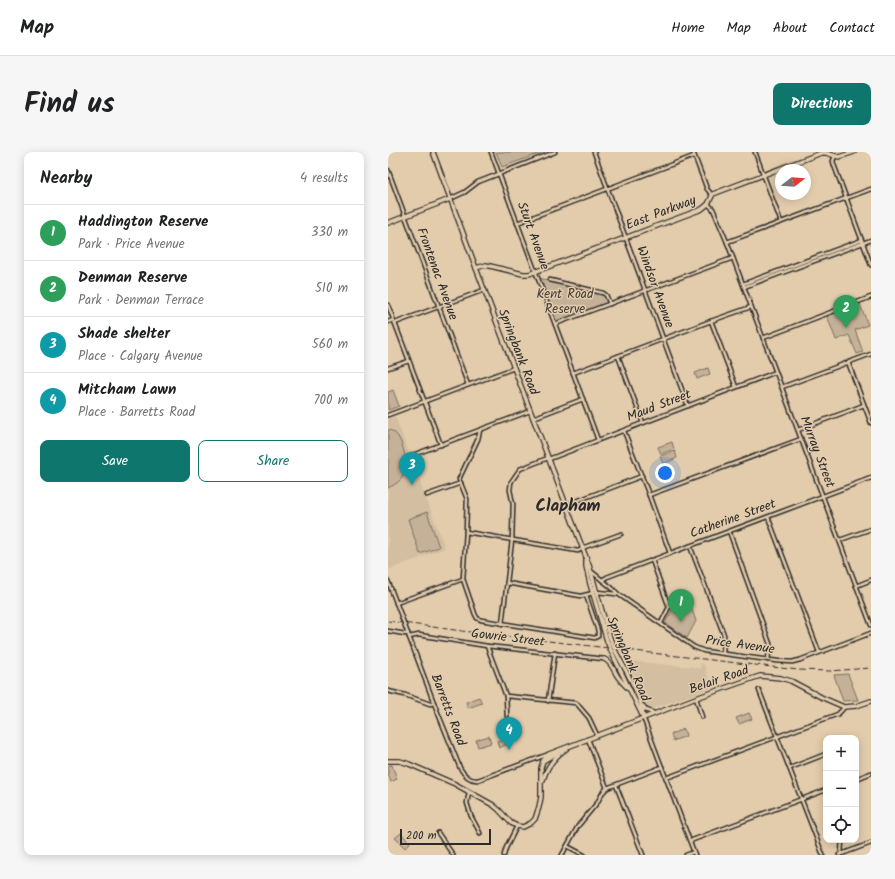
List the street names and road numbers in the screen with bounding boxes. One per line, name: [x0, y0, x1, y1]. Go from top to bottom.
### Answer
street label: East Parkway: [623, 190, 700, 236]
street label: Sturt Avenue: [511, 199, 555, 273]
street label: Frontenac Avenue: [411, 225, 464, 323]
street label: Windsor Avenue: [630, 243, 680, 331]
street label: Springbank Road: [492, 306, 544, 399]
street label: Maud Street: [624, 384, 695, 428]
street label: Murray Street: [794, 413, 841, 492]
street label: Catherine Street: [687, 493, 780, 544]
street label: Springbank Road: [601, 613, 656, 705]
street label: Gowrie Street: [470, 623, 547, 653]
street label: Price Avenue: [704, 630, 776, 660]
street label: Belair Road: [686, 660, 752, 700]
street label: Barretts Road: [425, 671, 472, 750]

